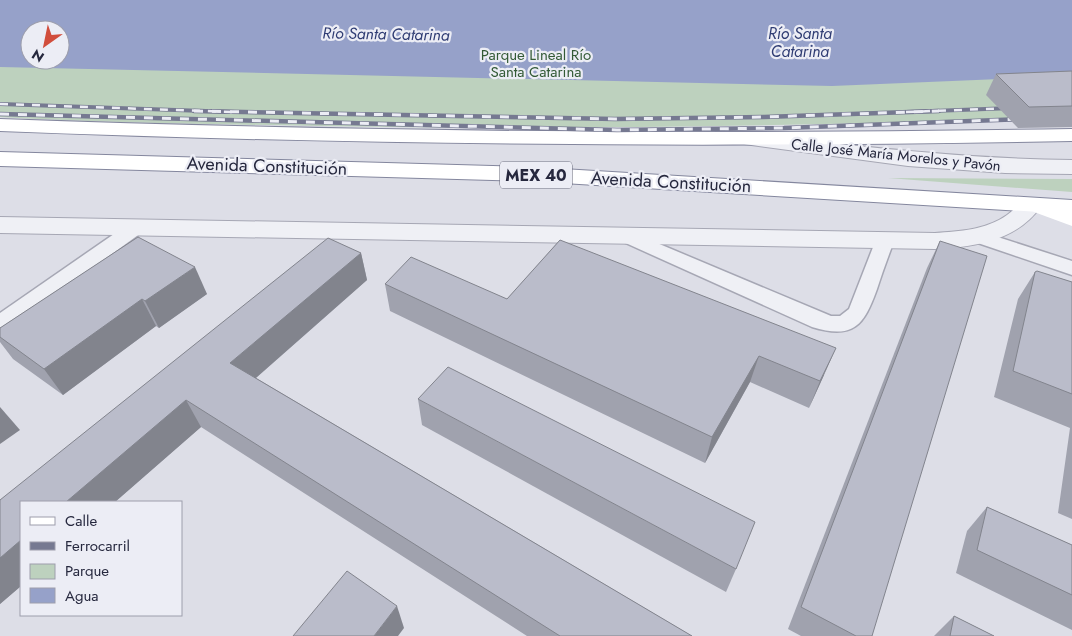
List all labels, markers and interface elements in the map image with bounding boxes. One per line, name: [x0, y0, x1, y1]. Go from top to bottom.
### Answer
north arrow: [20, 20, 70, 70]
water label: Río Santa Catarina: [322, 21, 450, 47]
water label: Río Santa Catarina: [768, 22, 832, 63]
text: N: [28, 44, 48, 67]
park label: Parque Lineal Río Santa Catarina: [481, 44, 591, 83]
street label: Calle José María Morelos y Pavón: [790, 133, 1002, 177]
street label: Avenida Constitución: [186, 150, 348, 182]
road number: MEX 40: [500, 162, 572, 188]
street label: Avenida Constitución: [590, 165, 752, 199]
legend: [20, 501, 182, 616]
text: Calle: [65, 510, 97, 532]
text: Ferrocarril: [65, 535, 130, 557]
text: Parque: [65, 560, 109, 582]
text: Agua: [65, 585, 99, 607]

